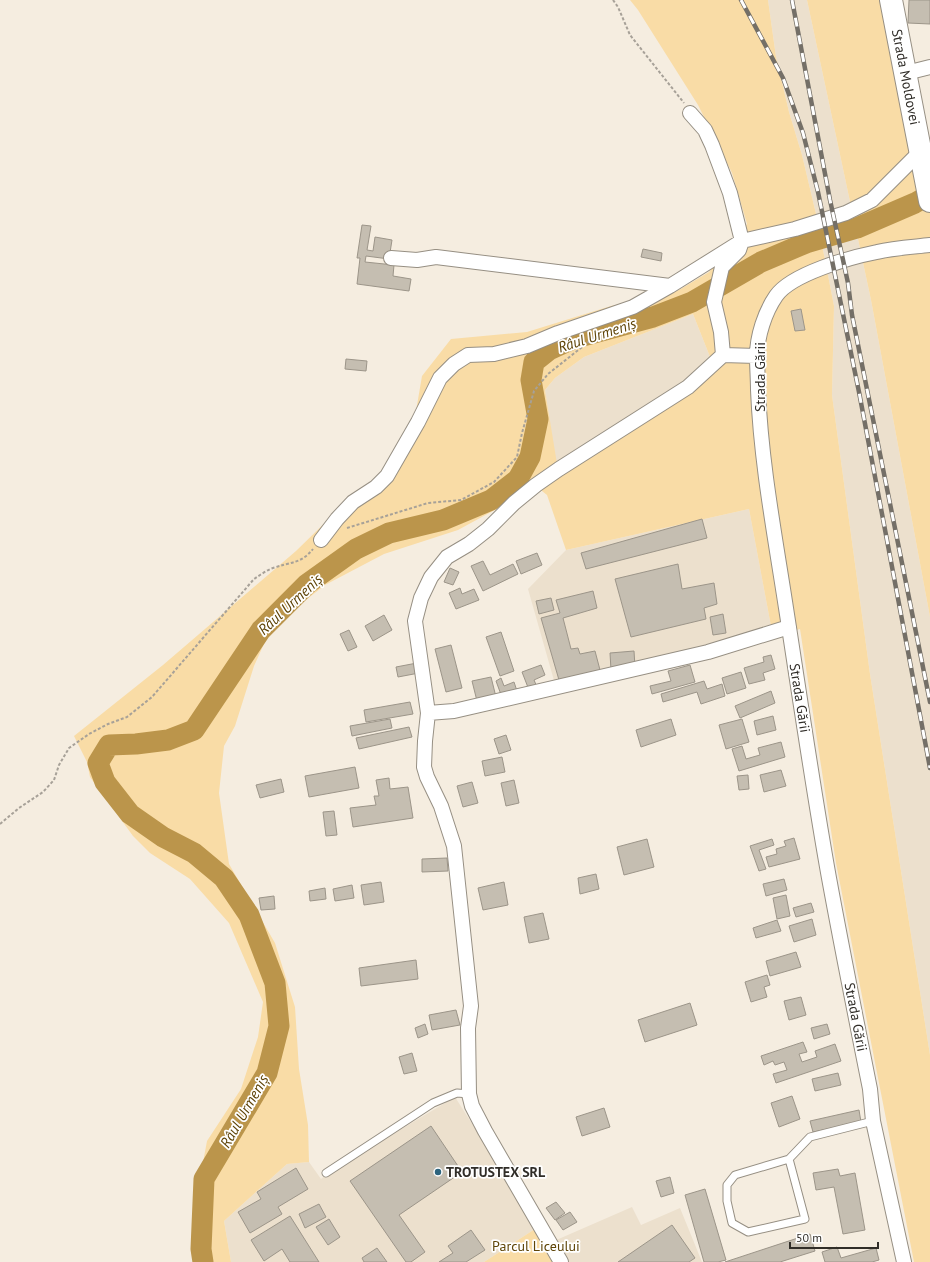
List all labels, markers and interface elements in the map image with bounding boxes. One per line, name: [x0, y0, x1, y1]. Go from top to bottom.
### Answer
street label: Strada Moldovei: [888, 28, 924, 126]
water label: Râul Urmeniș: [555, 313, 639, 357]
street label: Strada Gării: [751, 342, 769, 412]
water label: Râul Urmeniș: [254, 569, 326, 639]
street label: Strada Gării: [786, 662, 814, 734]
street label: Strada Gării: [840, 981, 872, 1053]
water label: Râul Urmeniș: [215, 1071, 273, 1151]
place label: TROTUSTEX SRL: [446, 1163, 546, 1181]
marker: TROTUSTEX SRL: [433, 1167, 443, 1177]
scale bar: [790, 1224, 878, 1250]
text: 50 m: [796, 1230, 822, 1245]
park label: Parcul Liceului: [492, 1237, 580, 1255]

